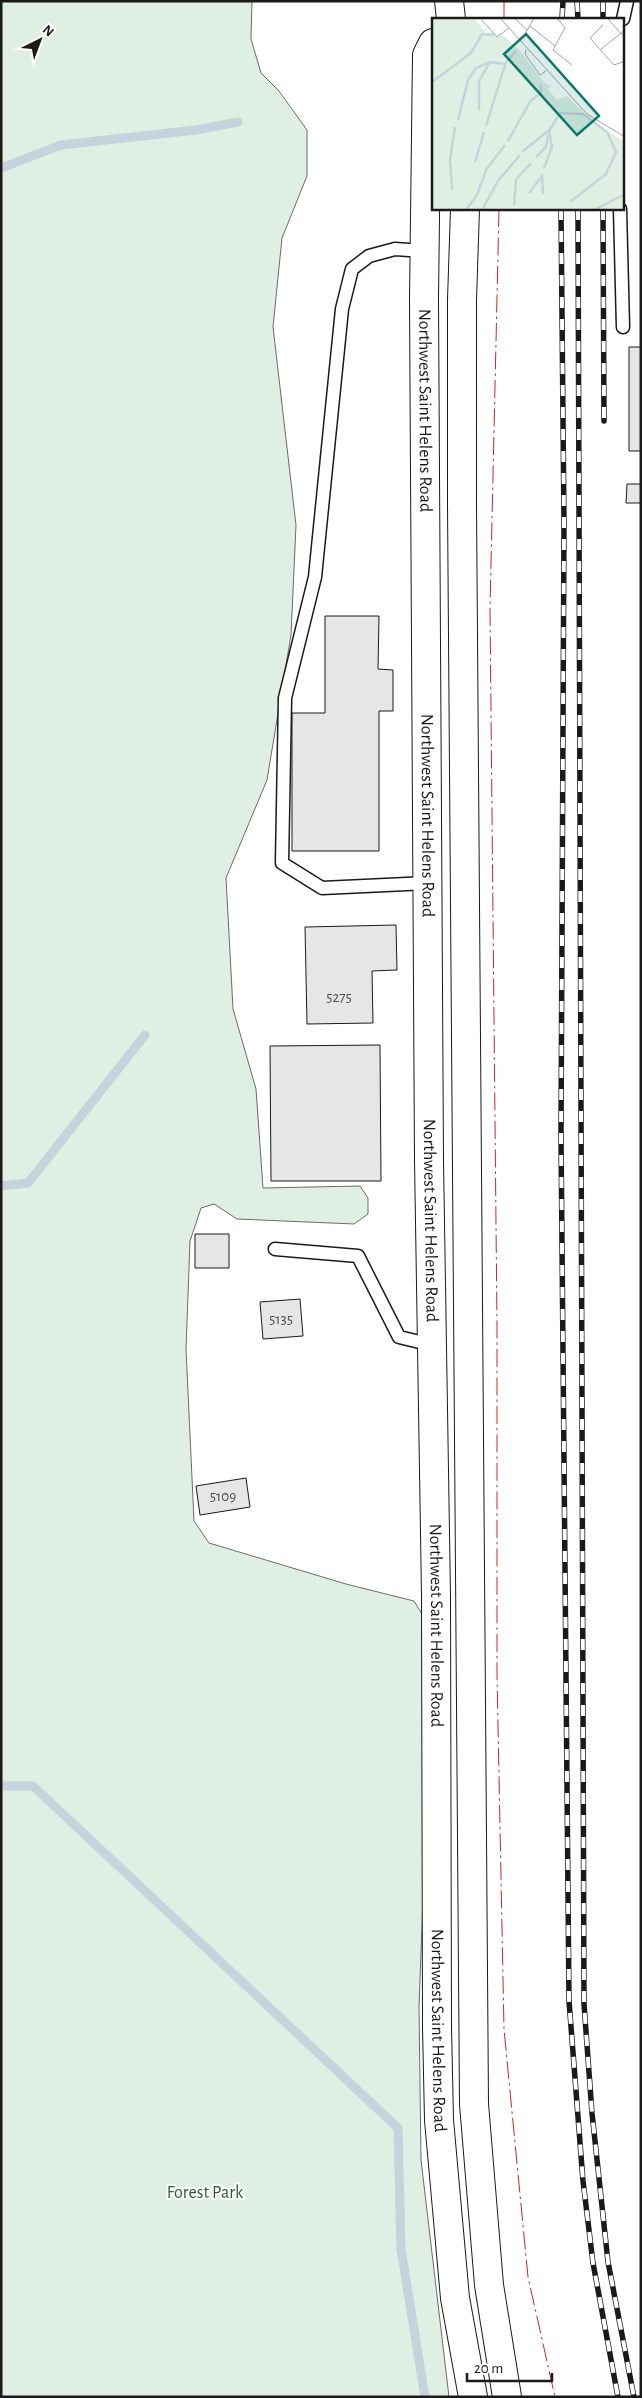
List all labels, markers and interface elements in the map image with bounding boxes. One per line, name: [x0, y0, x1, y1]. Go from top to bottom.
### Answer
north arrow: [15, 15, 65, 65]
inset map: [432, 18, 624, 210]
text: N: [40, 23, 56, 40]
street label: Northwest Saint Helens Road: [415, 309, 434, 512]
street label: Northwest Saint Helens Road: [417, 714, 437, 917]
house number: 5275: [326, 990, 352, 1005]
street label: Northwest Saint Helens Road: [420, 1119, 441, 1322]
house number: 5135: [269, 1312, 293, 1327]
house number: 5109: [210, 1489, 236, 1504]
street label: Northwest Saint Helens Road: [426, 1524, 445, 1727]
street label: Northwest Saint Helens Road: [428, 1929, 449, 2133]
park label: Forest Park: [167, 2184, 244, 2202]
scale bar: [467, 2350, 552, 2382]
text: 20 m: [474, 2361, 503, 2376]

